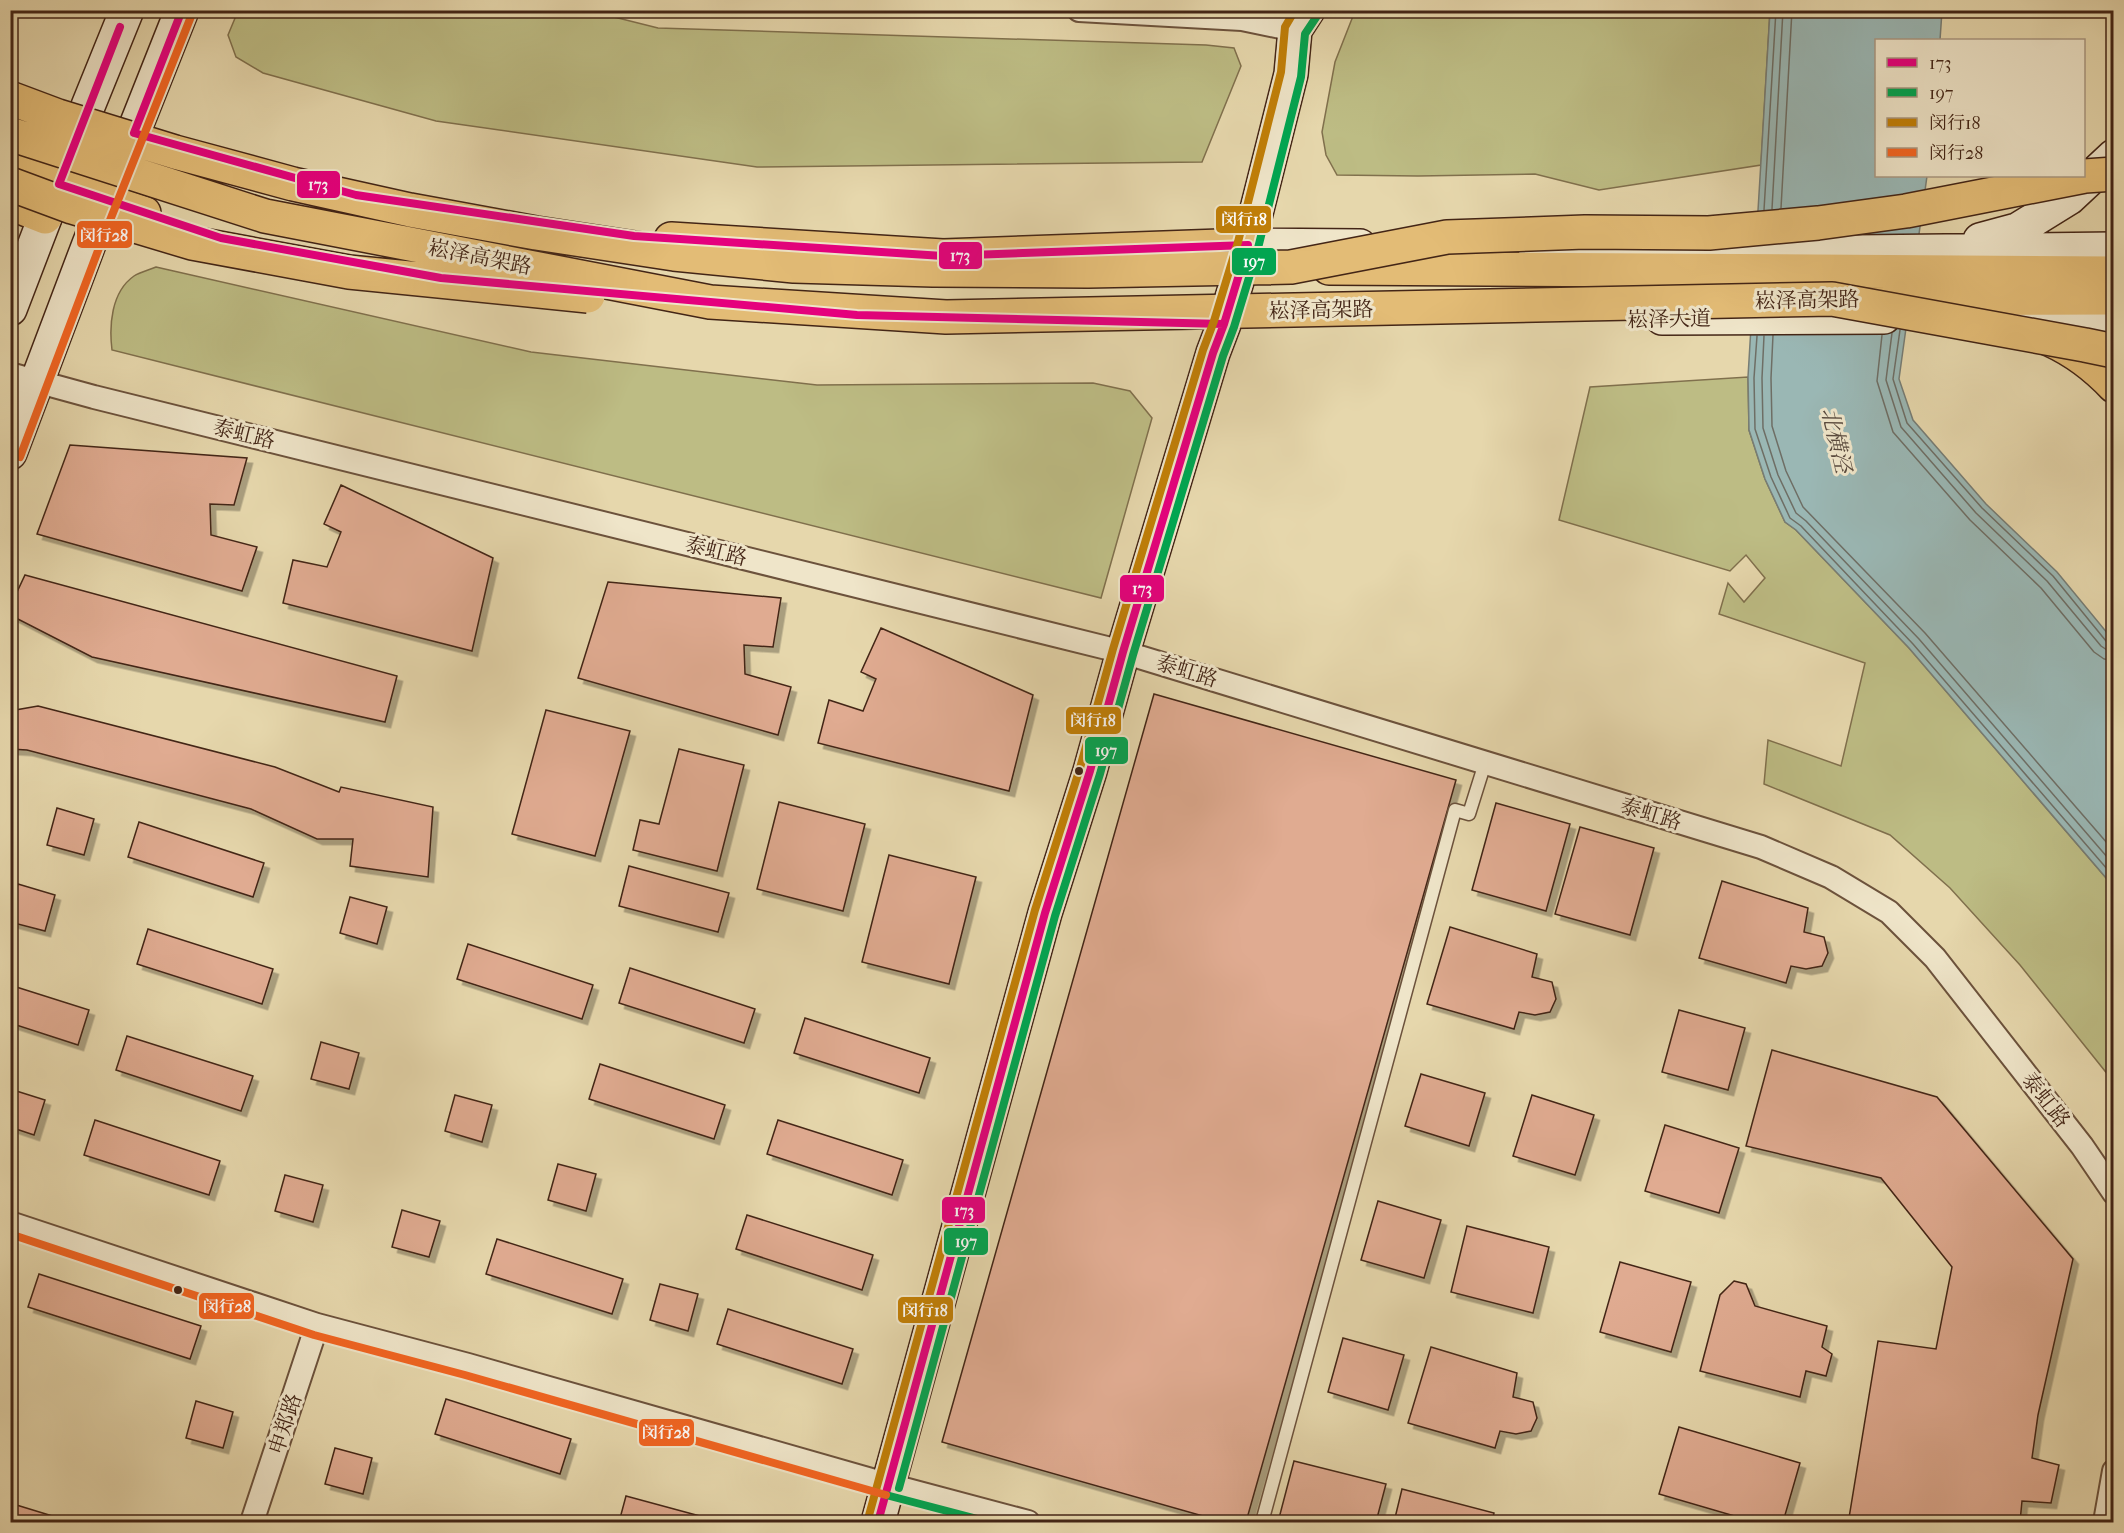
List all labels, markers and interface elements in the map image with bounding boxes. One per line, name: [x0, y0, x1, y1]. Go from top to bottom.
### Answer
legend: [1875, 39, 2085, 177]
text: 173: [1929, 53, 1952, 74]
text: 197: [1929, 83, 1954, 104]
text: 闵行18: [1929, 113, 1980, 134]
text: 闵行28: [1929, 143, 1983, 164]
line badge: 173: [296, 170, 341, 199]
text: 173: [308, 175, 328, 195]
line badge: 闵行18: [1215, 205, 1272, 234]
text: 闵行18: [1221, 210, 1267, 229]
line badge: 闵行28: [76, 220, 133, 249]
text: 闵行28: [80, 226, 128, 245]
street label: 崧泽高架路: [426, 235, 534, 279]
line badge: 173: [938, 241, 983, 270]
text: 173: [950, 246, 970, 266]
line badge: 197: [1231, 247, 1277, 276]
text: 197: [1243, 252, 1265, 272]
street label: 崧泽高架路: [1754, 287, 1860, 313]
street label: 崧泽高架路: [1268, 297, 1374, 323]
street label: 崧泽大道: [1627, 306, 1711, 332]
water label: 北横泾: [1816, 405, 1857, 477]
street label: 泰虹路: [211, 415, 277, 453]
street label: 泰虹路: [683, 532, 749, 570]
line badge: 173: [1119, 574, 1165, 603]
text: 173: [1132, 579, 1152, 599]
street label: 泰虹路: [1153, 650, 1221, 692]
line badge: 闵行18: [1065, 706, 1122, 735]
text: 闵行18: [1070, 711, 1116, 730]
line badge: 197: [1084, 736, 1129, 765]
text: 197: [1095, 741, 1117, 761]
unlabelled marker: [1073, 765, 1085, 777]
street label: 泰虹路: [1617, 793, 1685, 835]
street label: 泰虹路: [2017, 1068, 2075, 1132]
line badge: 173: [941, 1196, 986, 1224]
text: 173: [954, 1201, 974, 1221]
line badge: 197: [943, 1227, 989, 1256]
text: 197: [955, 1232, 977, 1252]
unlabelled marker: [172, 1284, 184, 1296]
line badge: 闵行28: [198, 1292, 255, 1320]
line badge: 闵行18: [897, 1296, 954, 1324]
text: 闵行28: [203, 1297, 251, 1316]
text: 闵行18: [902, 1301, 948, 1320]
street label: 申郑路: [264, 1390, 306, 1458]
line badge: 闵行28: [638, 1418, 695, 1447]
text: 闵行28: [642, 1423, 690, 1442]

